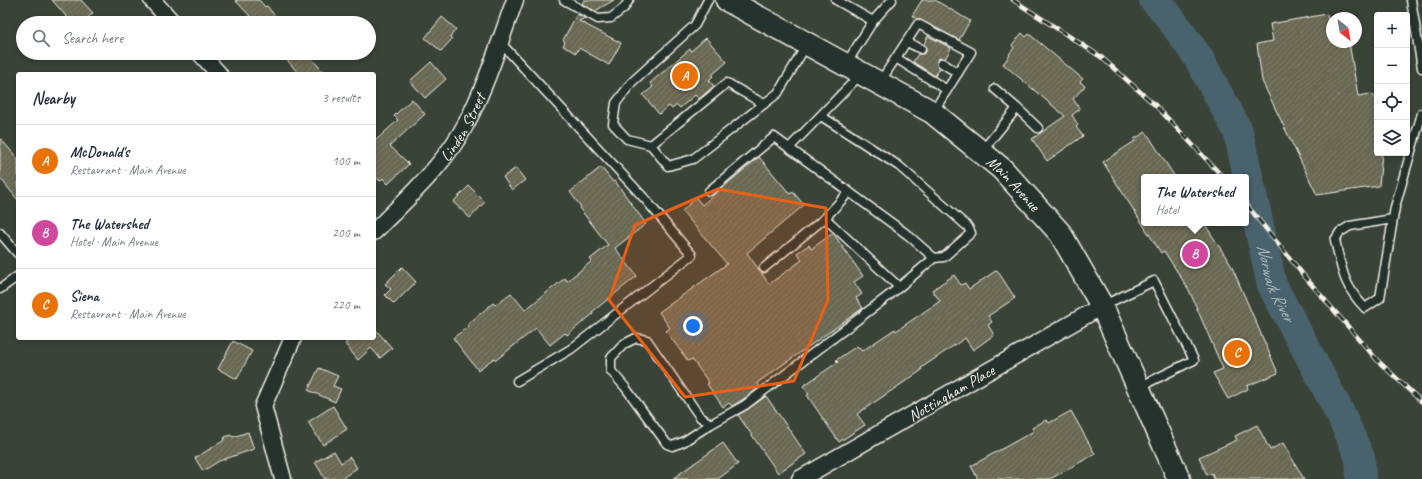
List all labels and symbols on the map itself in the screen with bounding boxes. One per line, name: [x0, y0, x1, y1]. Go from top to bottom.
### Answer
north arrow: [1326, 12, 1362, 48]
pin: A: [672, 61, 698, 91]
street label: Linden Street: [436, 88, 491, 166]
street label: Main Avenue: [982, 152, 1045, 217]
pin: B: [1182, 239, 1208, 269]
water label: Norwalk River: [1252, 242, 1301, 327]
your location: [683, 316, 703, 336]
pin: C: [1224, 338, 1250, 368]
street label: Nottingham Place: [905, 360, 1000, 426]

